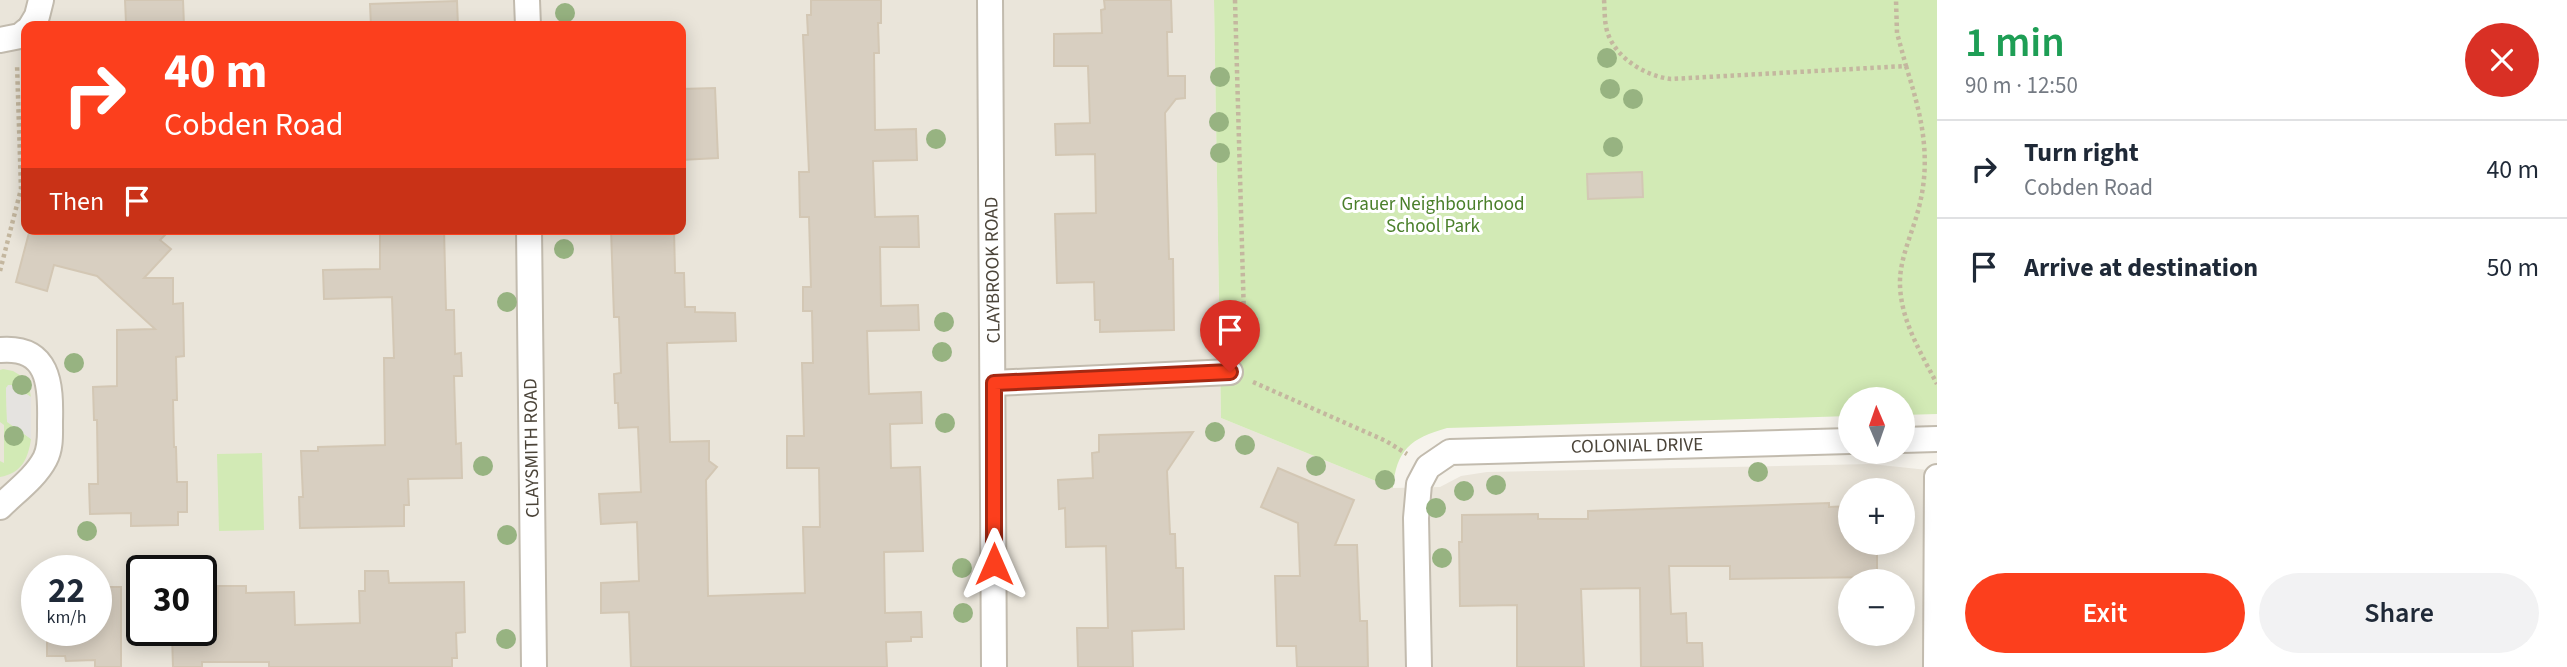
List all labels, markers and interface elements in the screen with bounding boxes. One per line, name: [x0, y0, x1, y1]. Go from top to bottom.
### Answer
text: 1 min: [1965, 13, 2065, 73]
button: close: [2465, 23, 2539, 97]
text: 40 m: [164, 37, 268, 107]
icon: right: [49, 49, 140, 140]
text: 90 m · 12:50: [1965, 69, 2078, 102]
text: Cobden Road: [164, 102, 344, 148]
text: Turn right: [2024, 134, 2139, 171]
icon: right: [1965, 150, 2003, 188]
text: 40 m: [2486, 151, 2539, 188]
text: Cobden Road: [2024, 171, 2153, 204]
icon: arrive: [118, 182, 156, 220]
text: Then: [49, 183, 104, 220]
park label: Grauer Neighbourhood School Park: [1341, 191, 1525, 240]
street label: CLAYBROOK ROAD: [978, 197, 1008, 343]
icon: arrive: [1965, 248, 2003, 286]
text: Arrive at destination: [2024, 249, 2258, 286]
text: 50 m: [2486, 249, 2539, 286]
pin: [1200, 300, 1260, 372]
icon: arrive: [1211, 311, 1249, 349]
street label: CLAYSMITH ROAD: [517, 378, 547, 518]
north arrow: [1838, 387, 1914, 464]
map controls: [1838, 387, 1915, 646]
street label: COLONIAL DRIVE: [1571, 431, 1703, 461]
button: +: [1838, 478, 1915, 555]
position arrow: [957, 527, 1031, 601]
speed limit sign: 30: [126, 555, 217, 646]
text: 22: [48, 566, 85, 616]
button: −: [1838, 569, 1915, 646]
button: Exit: [1965, 573, 2245, 653]
button: Share: [2259, 573, 2539, 653]
text: km/h: [47, 605, 86, 630]

